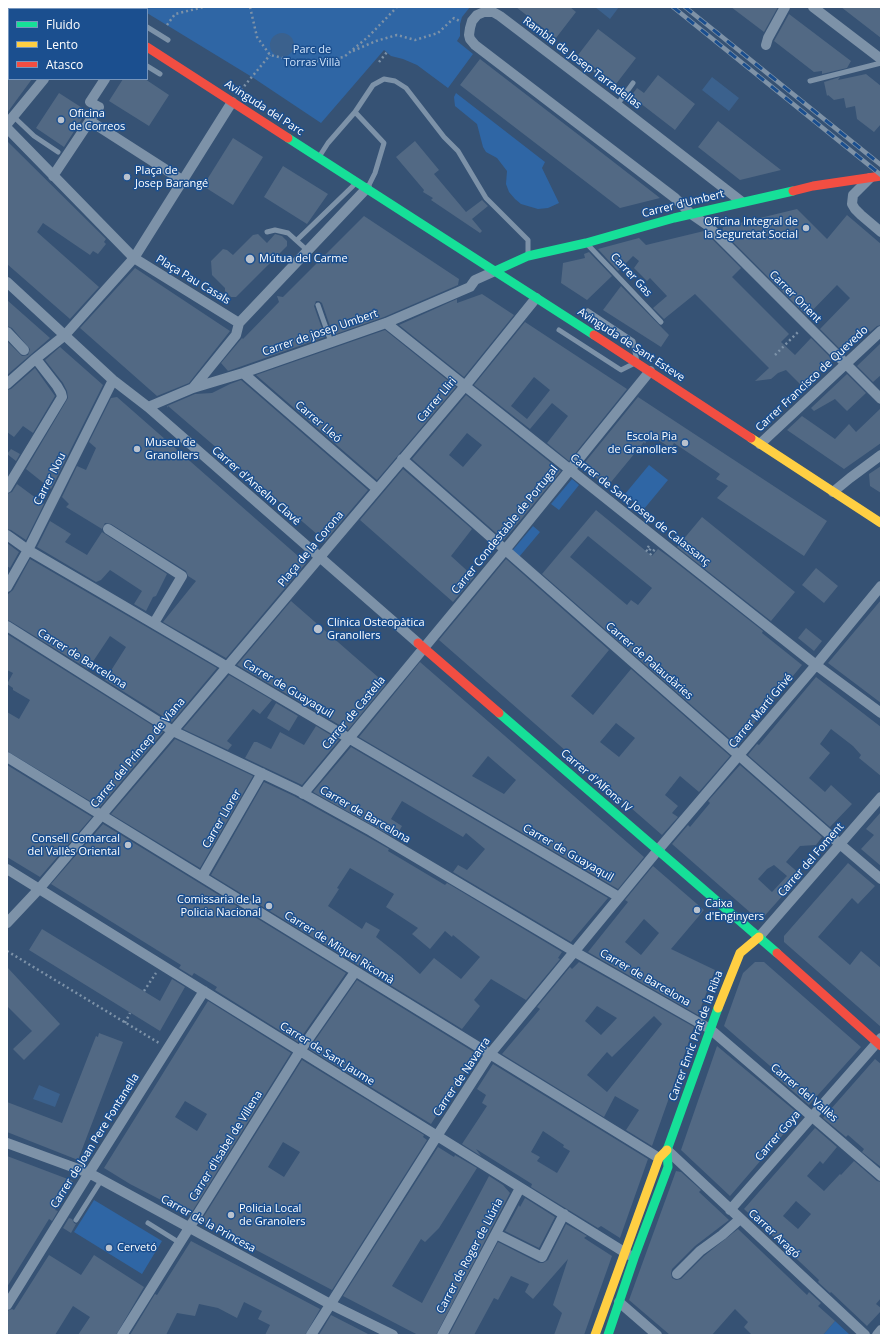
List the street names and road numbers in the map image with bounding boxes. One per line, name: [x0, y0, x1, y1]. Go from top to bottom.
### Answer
street label: Rambla de Josep Tarradellas: [520, 14, 644, 112]
street label: Avinguda del Parc: [222, 78, 306, 138]
street label: Carrer d'Umbert: [641, 187, 725, 221]
street label: Carrer Gas: [607, 250, 655, 300]
street label: Plaça Pau Casals: [153, 253, 233, 307]
street label: Carrer Orient: [766, 268, 824, 326]
street label: Avinguda de Sant Esteve: [575, 305, 687, 385]
street label: Carrer de josep Umbert: [261, 307, 379, 359]
street label: Carrer Francisco de Quevedo: [753, 323, 871, 435]
street label: Carrer Lliri: [415, 375, 459, 425]
street label: Carrer Lleó: [292, 398, 344, 446]
street label: Carrer d'Anselm Clavé: [209, 444, 303, 528]
street label: Carrer Nou: [31, 451, 69, 507]
street label: Carrer de Sant Josep de Calassanç: [567, 451, 713, 569]
street label: Carrer Condestable de Portugal: [449, 463, 561, 597]
street label: Plaça de la Corona: [275, 508, 347, 590]
street label: Carrer de Palaudàries: [603, 620, 695, 702]
street label: Carrer de Barcelona: [35, 626, 129, 692]
street label: Carrer de Guayaquil: [241, 657, 335, 721]
street label: Carrer Martí Grivé: [726, 671, 796, 751]
street label: Carrer de Castella: [320, 674, 388, 752]
street label: Carrer del Príncep de Viana: [88, 695, 188, 811]
street label: Carrer d'Alfons IV: [558, 747, 634, 815]
street label: Carrer de Barcelona: [317, 784, 413, 846]
street label: Carrer Llorer: [200, 787, 244, 851]
street label: Carrer del Foment: [775, 820, 847, 900]
street label: Carrer de Guayaquil: [520, 822, 616, 884]
street label: Carrer de Miquel Ricomà: [282, 909, 396, 987]
street label: Carrer de Barcelona: [597, 947, 693, 1009]
street label: Carrer Enric Prat de la Riba: [666, 969, 726, 1103]
street label: Carrer de Sant Jaume: [277, 1019, 377, 1089]
street label: Carrer de Navarra: [431, 1035, 493, 1119]
street label: Carrer del Vallès: [768, 1061, 840, 1125]
street label: Carrer de Joan Pere Fontanella: [48, 1071, 142, 1211]
street label: Carrer d'Isabel de Villena: [187, 1088, 265, 1204]
street label: Carrer Goya: [753, 1108, 803, 1164]
street label: Carrer de la Princesa: [158, 1192, 258, 1256]
street label: Carrer de Roger de Llúria: [434, 1196, 506, 1316]
street label: Carrer Aragó: [745, 1207, 803, 1261]

